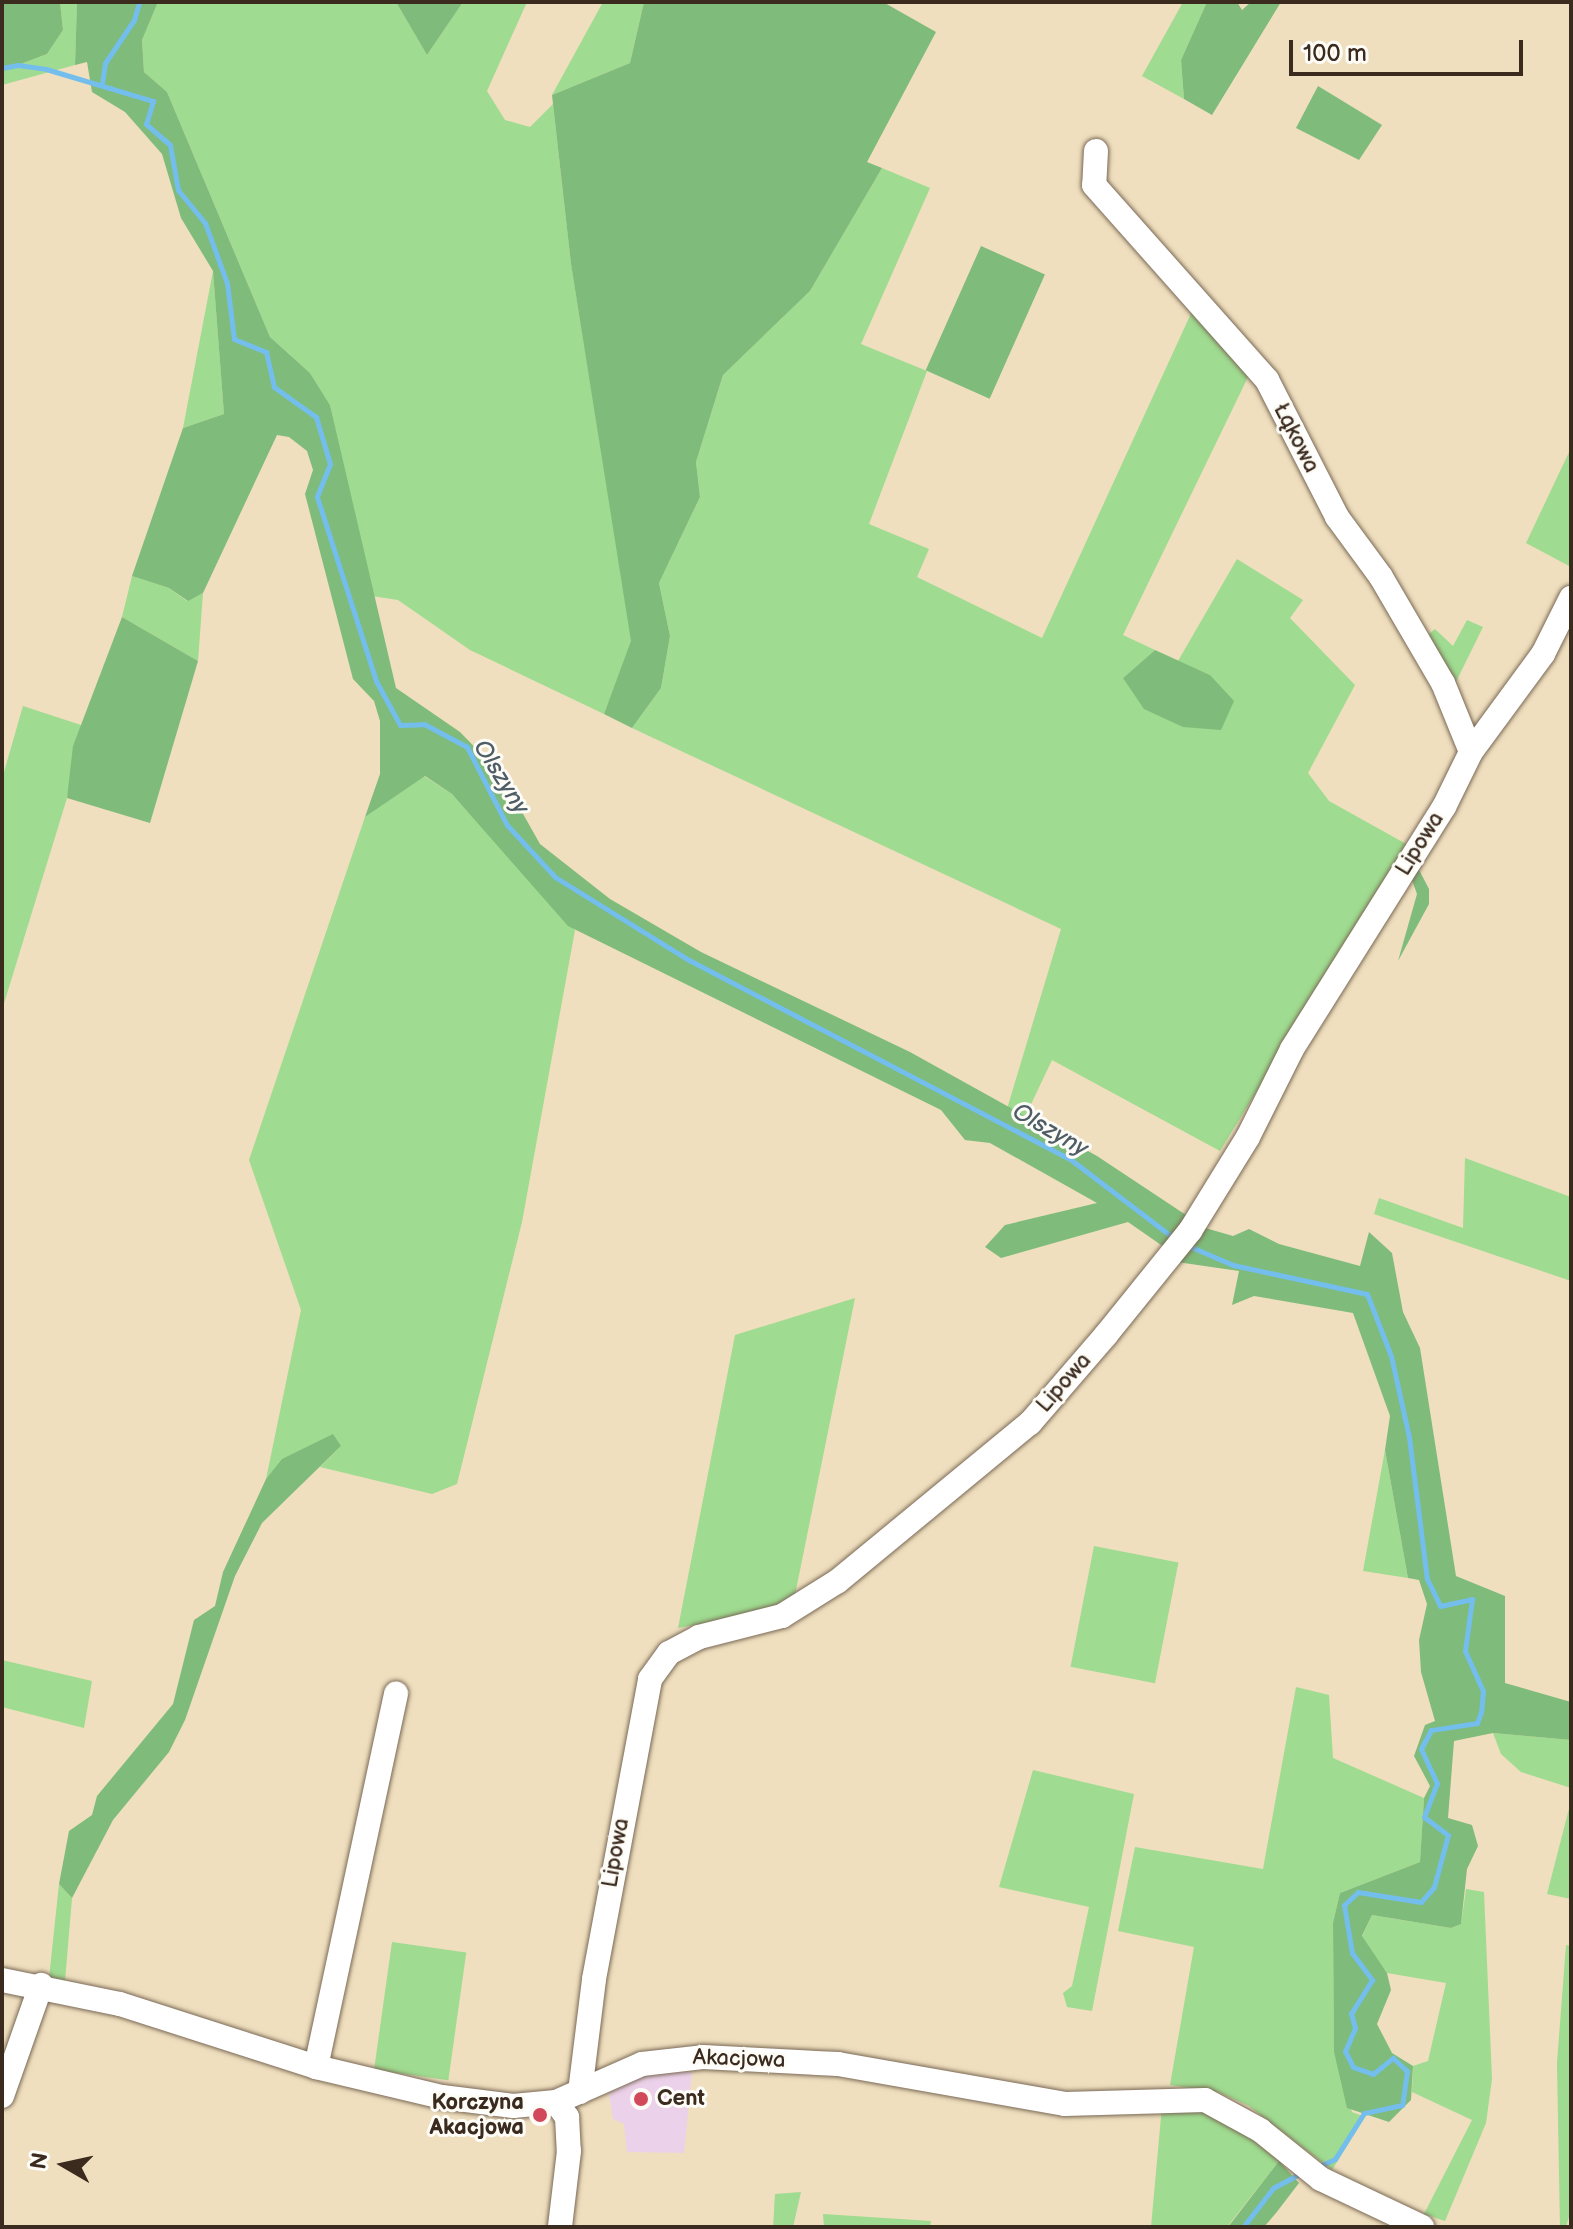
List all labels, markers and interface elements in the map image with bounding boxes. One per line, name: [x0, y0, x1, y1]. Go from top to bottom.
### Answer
scale bar: [1293, 24, 1527, 74]
text: 100 m: [1303, 39, 1367, 68]
street label: Łąkowa: [1267, 399, 1325, 477]
water label: Olszyny: [467, 734, 535, 820]
street label: Lipowa: [1390, 807, 1450, 881]
water label: Olszyny: [1007, 1097, 1093, 1163]
street label: Lipowa: [1031, 1348, 1097, 1418]
street label: Lipowa: [597, 1816, 635, 1890]
street label: Akacjowa: [692, 2044, 786, 2074]
place label: Cent: [657, 2086, 705, 2112]
place label: Korczyna Akacjowa: [430, 2089, 524, 2140]
marker: Cent: [632, 2090, 650, 2108]
marker: Korczyna Akacjowa: [531, 2106, 549, 2124]
north arrow: [24, 2125, 104, 2205]
text: N: [25, 2151, 54, 2171]

